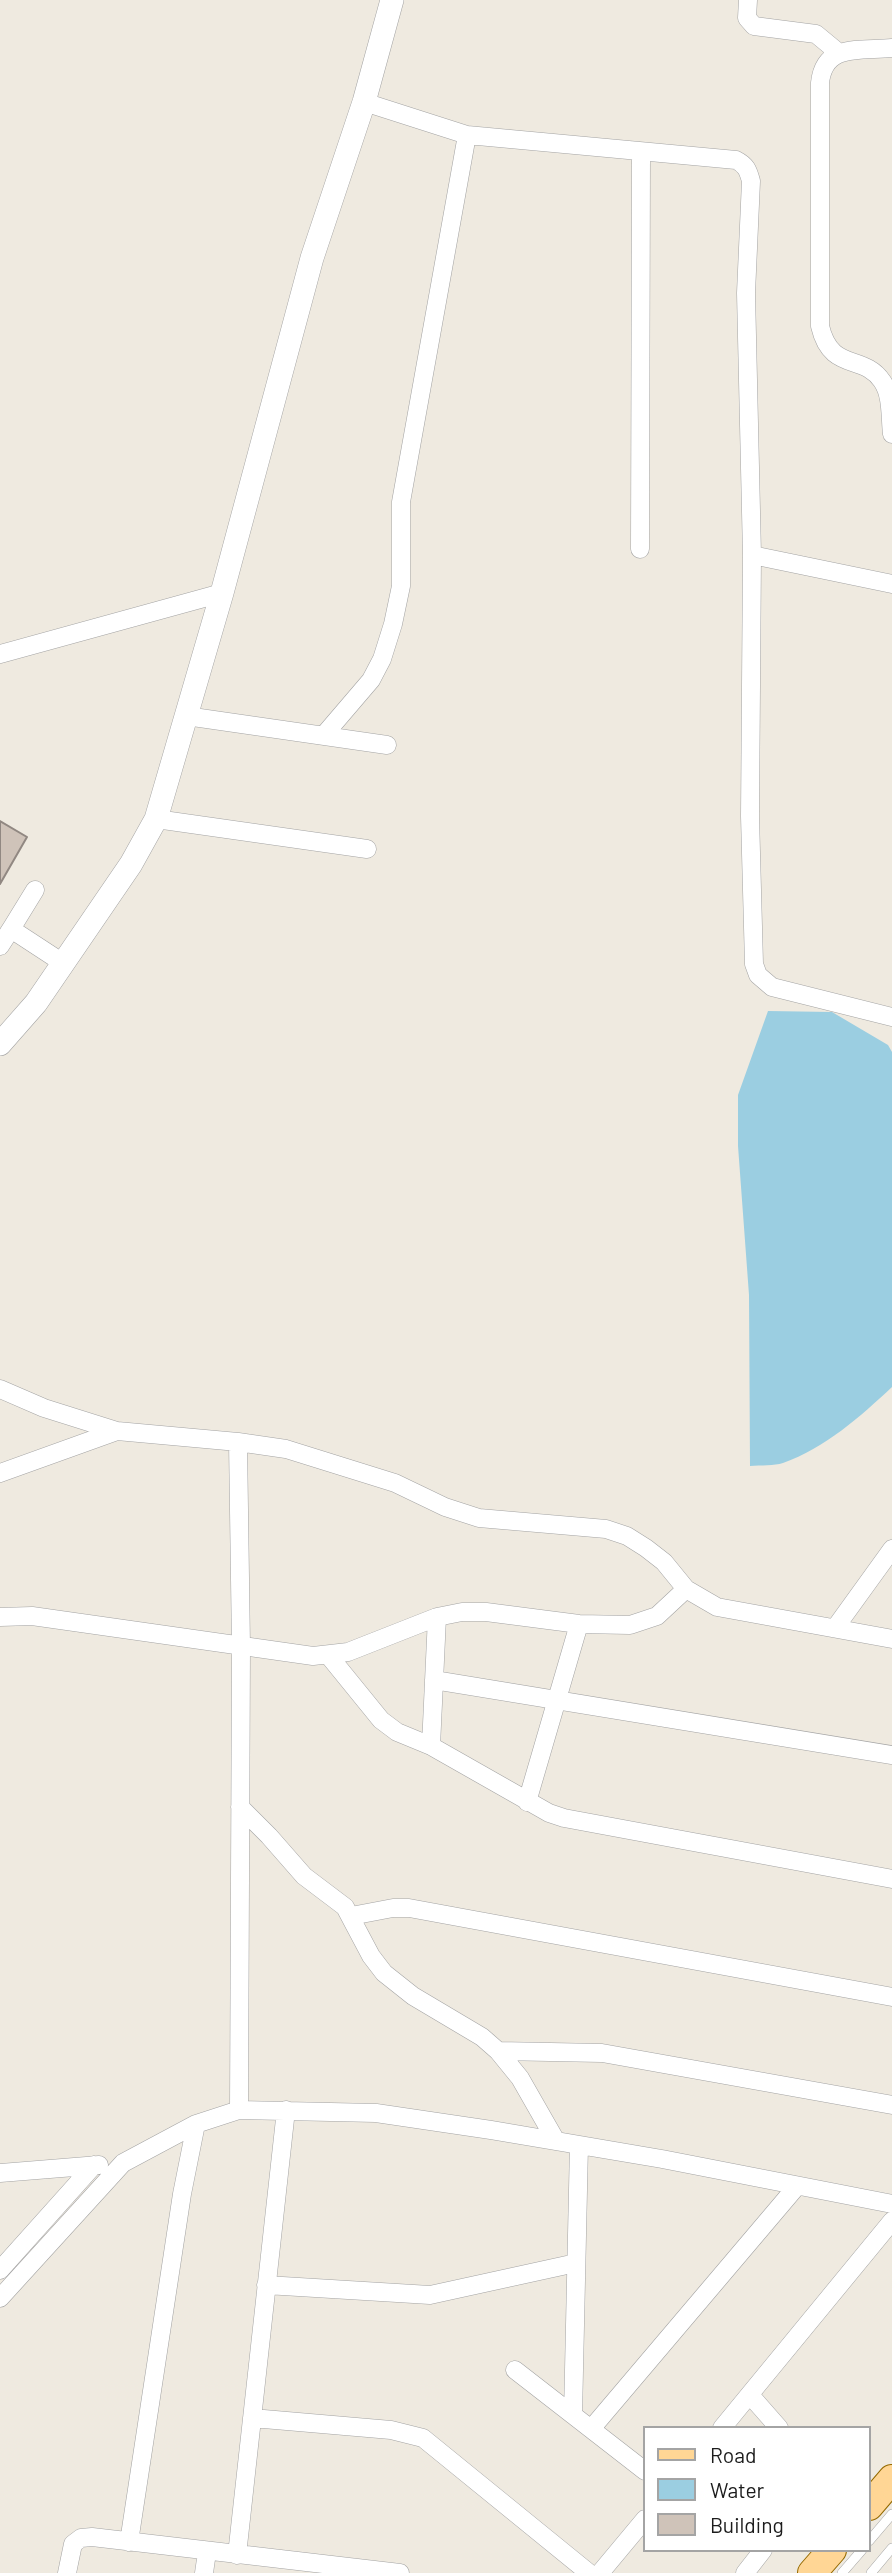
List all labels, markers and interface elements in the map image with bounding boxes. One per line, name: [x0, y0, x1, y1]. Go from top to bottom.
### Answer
legend: [644, 2426, 871, 2552]
text: Road: [710, 2442, 756, 2467]
text: Water: [710, 2477, 764, 2502]
text: Building: [710, 2512, 784, 2537]

